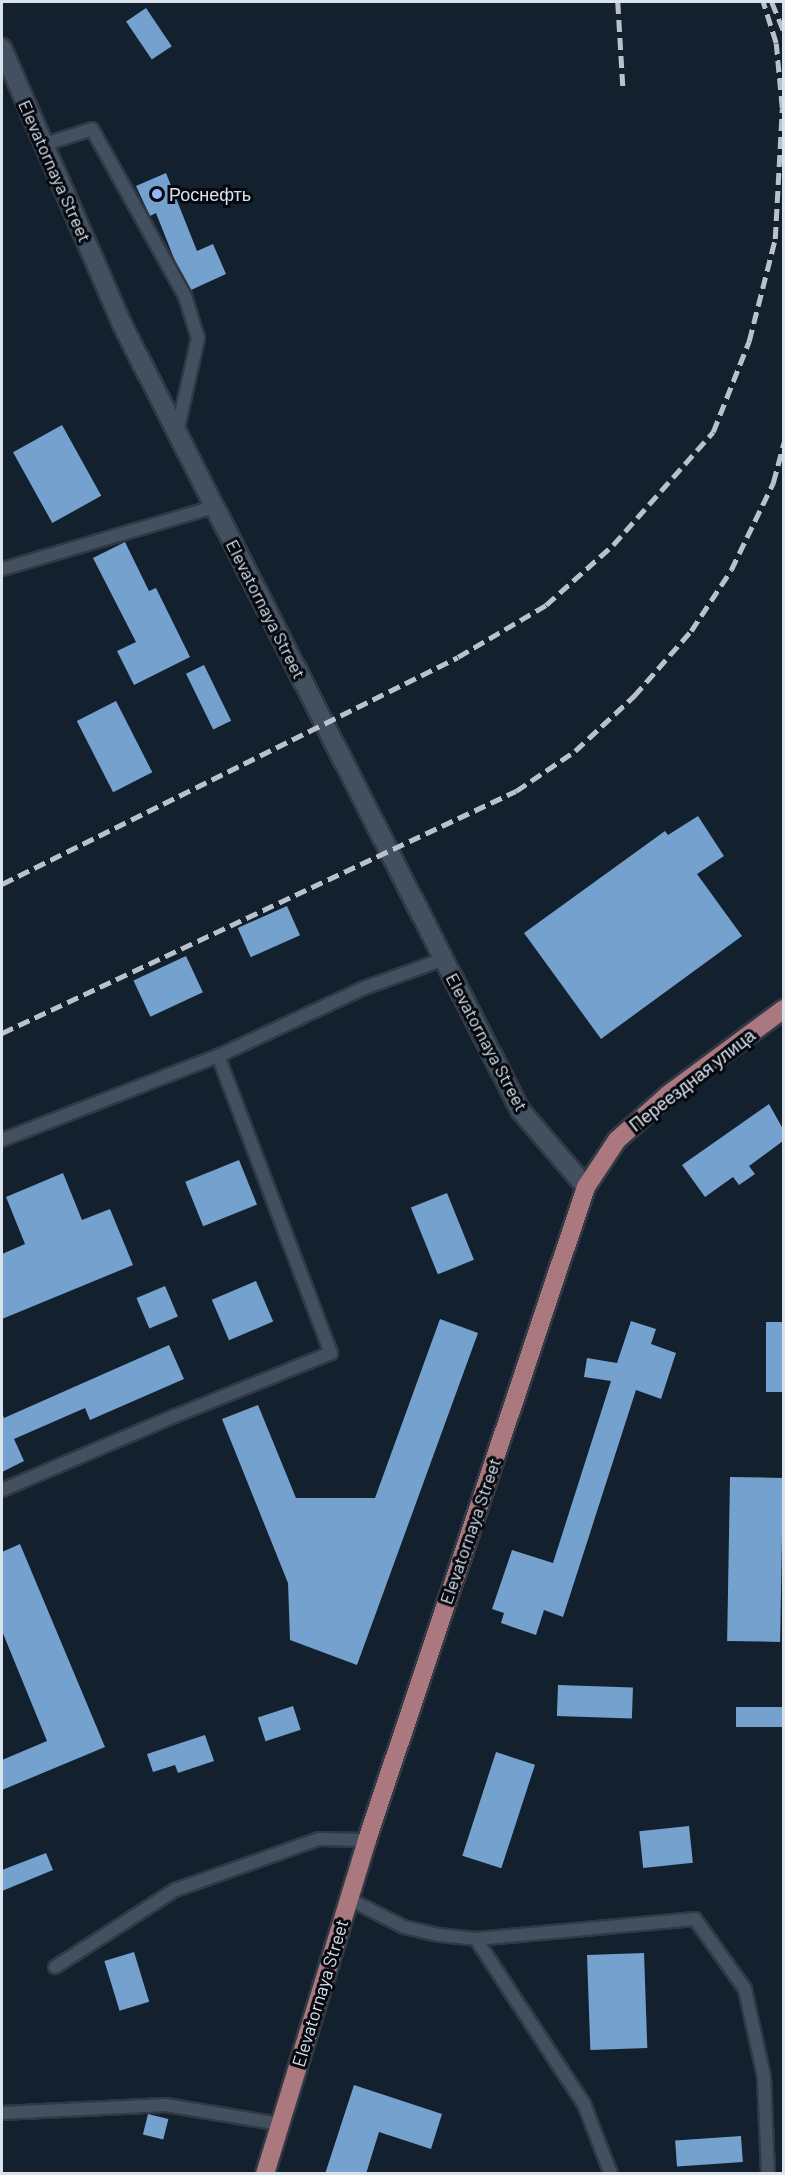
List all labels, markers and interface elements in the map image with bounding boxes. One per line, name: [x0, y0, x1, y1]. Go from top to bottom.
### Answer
street label: Elevatornaya Street: [14, 97, 96, 245]
place label: Роснефть: [169, 183, 251, 205]
marker: Роснефть: [150, 187, 164, 201]
street label: Elevatornaya Street: [222, 536, 310, 682]
street label: Elevatornaya Street: [441, 969, 533, 1115]
street label: Переездная улица: [625, 1024, 759, 1136]
street label: Elevatornaya Street: [435, 1455, 505, 1607]
street label: Elevatornaya Street: [287, 1917, 353, 2069]

